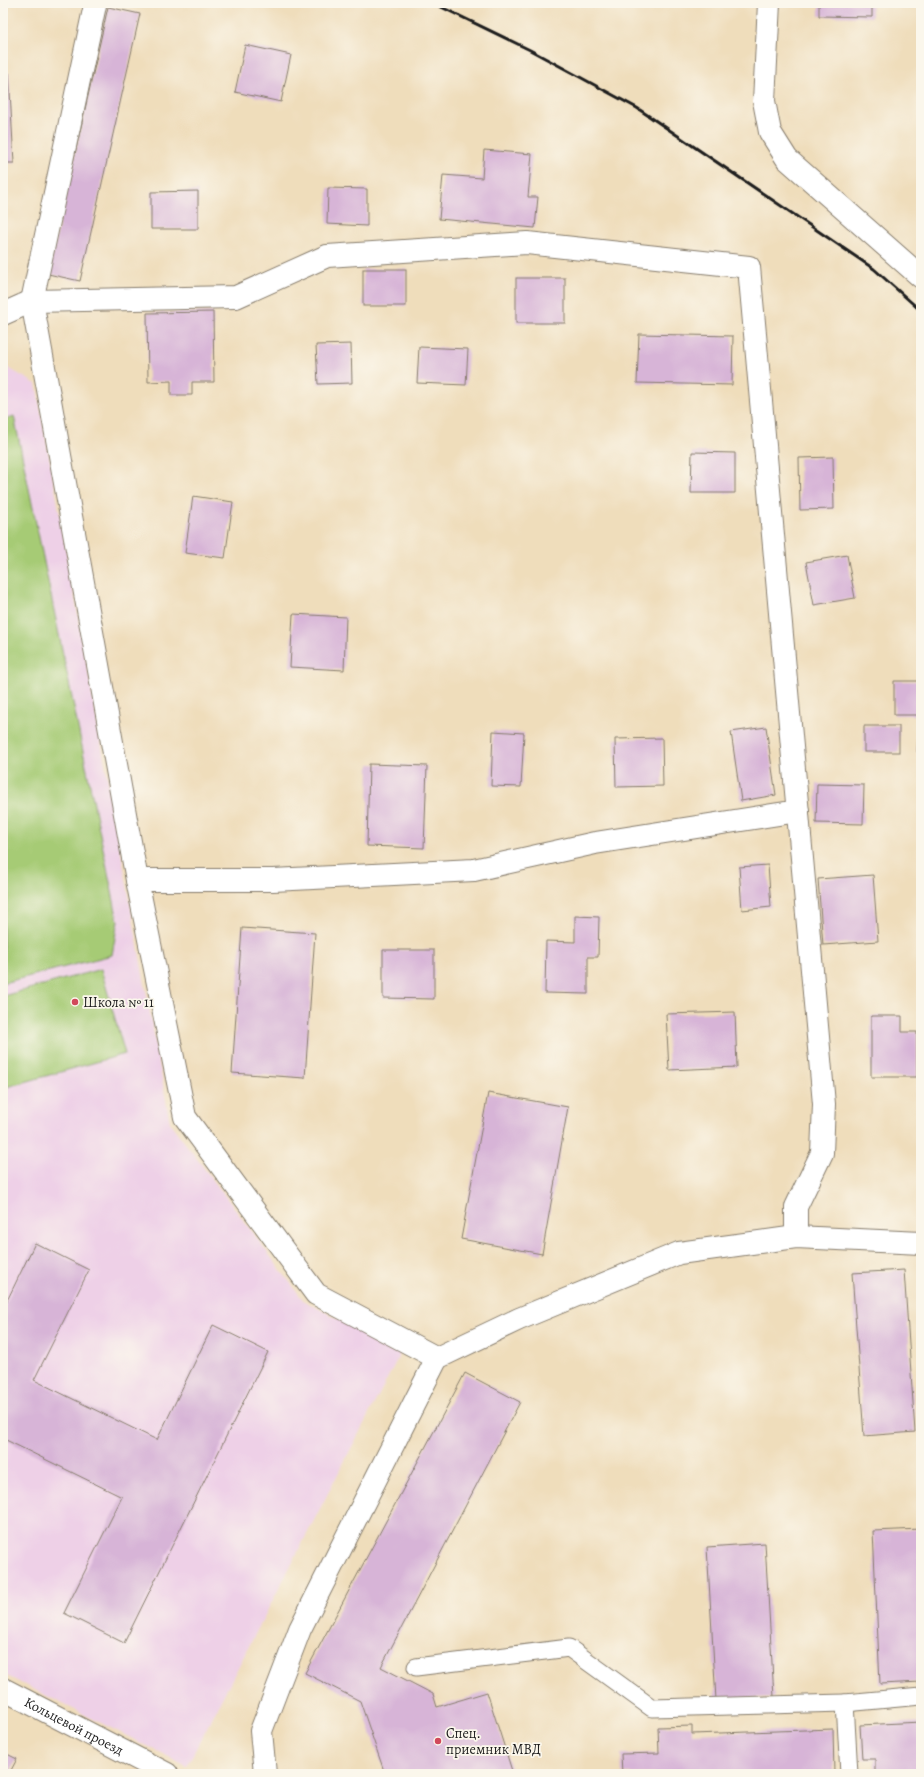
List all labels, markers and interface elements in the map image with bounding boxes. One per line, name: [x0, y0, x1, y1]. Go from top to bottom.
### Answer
place label: Школа № 11: [83, 993, 154, 1012]
marker: Школа № 11: [70, 997, 80, 1007]
street label: Кольцевой проезд: [21, 1692, 127, 1759]
place label: Спец. приемник МВД: [446, 1724, 541, 1759]
marker: Спец. приемник МВД: [433, 1736, 443, 1746]

